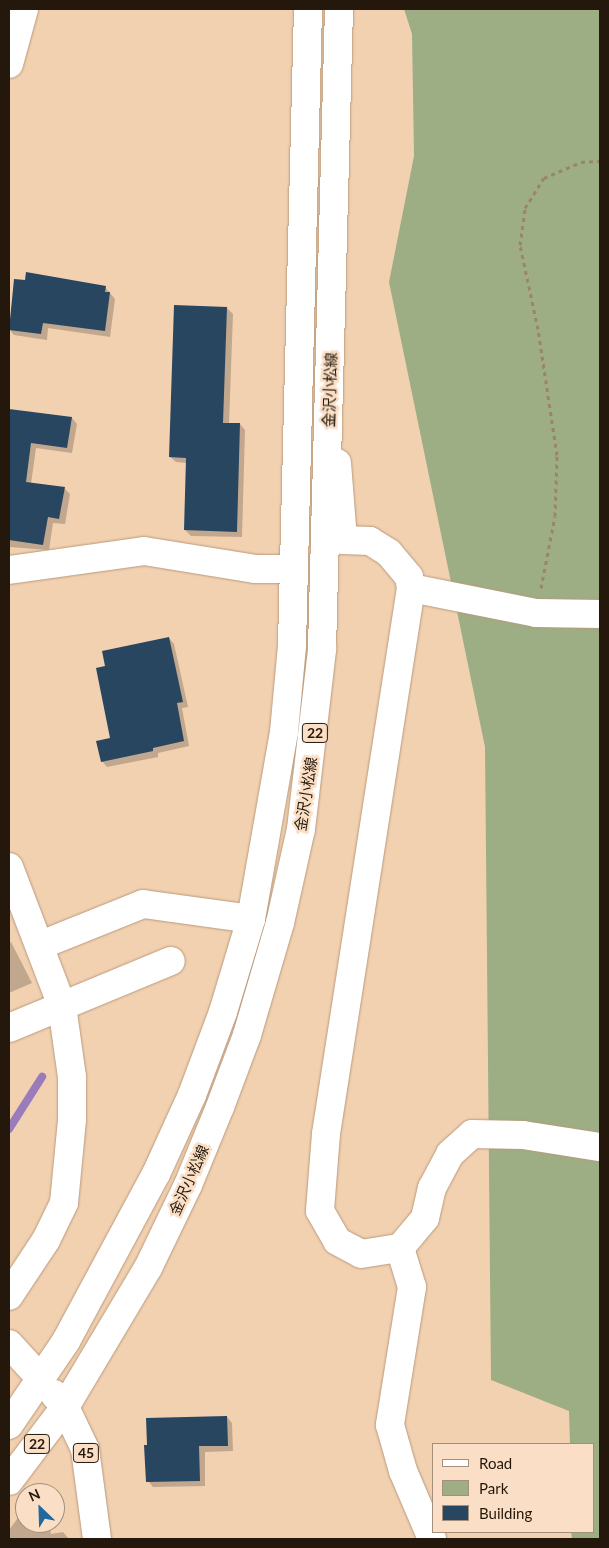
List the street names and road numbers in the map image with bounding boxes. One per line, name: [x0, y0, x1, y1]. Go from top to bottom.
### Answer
street label: 金沢小松線: [320, 352, 340, 428]
road number: 22: [301, 721, 329, 744]
street label: 金沢小松線: [291, 756, 321, 832]
street label: 金沢小松線: [166, 1142, 212, 1218]
road number: 22: [23, 1432, 51, 1456]
road number: 45: [72, 1442, 100, 1465]

